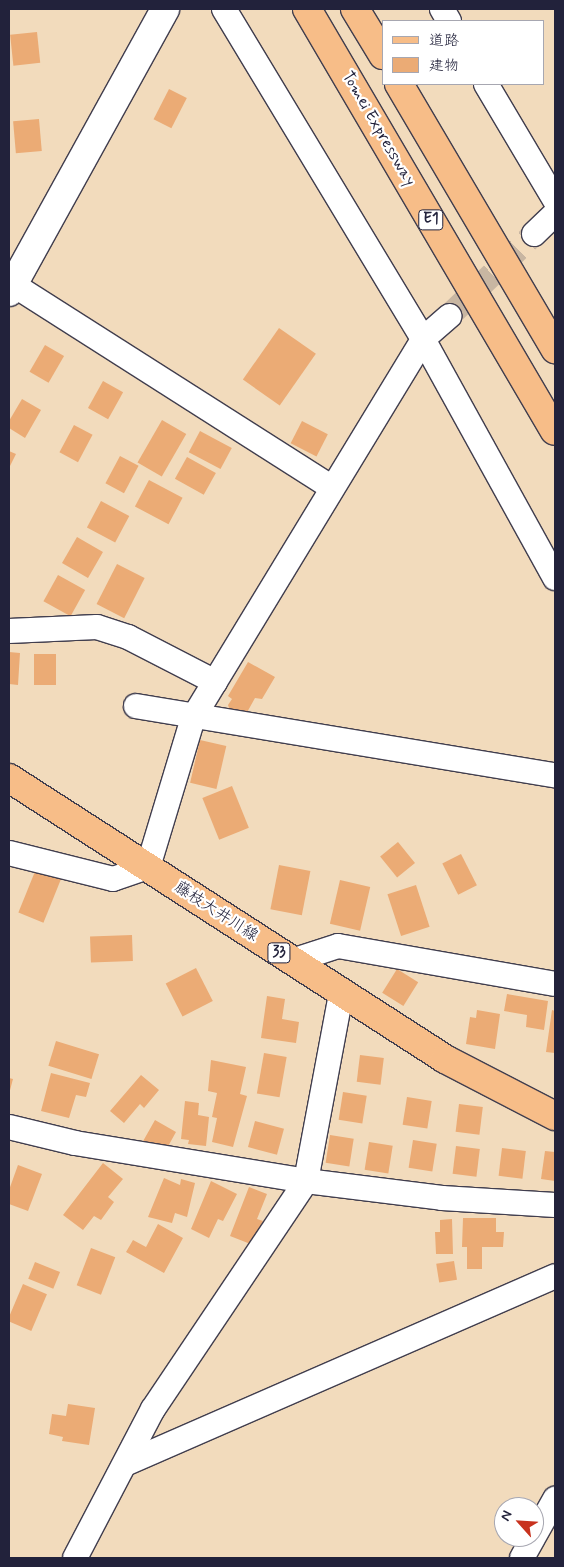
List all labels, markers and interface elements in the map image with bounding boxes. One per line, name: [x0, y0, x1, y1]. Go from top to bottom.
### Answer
legend: [382, 20, 544, 85]
text: 道路: [429, 31, 459, 51]
text: 建物: [429, 56, 459, 76]
street label: Tomei Expressway: [337, 68, 419, 190]
road number: E1: [417, 208, 445, 232]
street label: 藤枝大井川線: [171, 878, 261, 946]
road number: 33: [266, 940, 292, 966]
north arrow: [494, 1497, 544, 1547]
text: N: [496, 1508, 517, 1524]

